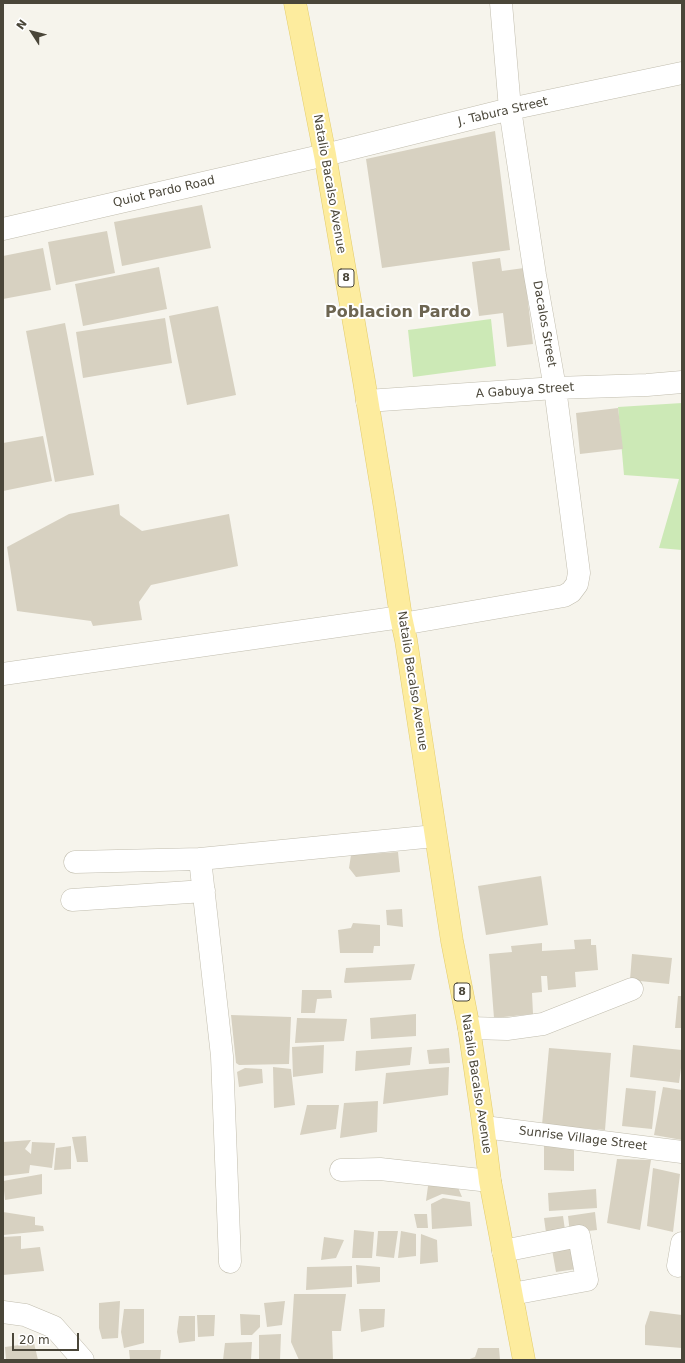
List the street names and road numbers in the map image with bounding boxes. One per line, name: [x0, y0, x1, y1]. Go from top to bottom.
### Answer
street label: J. Tabura Street: [457, 95, 549, 129]
street label: Natalio Bacalso Avenue: [310, 113, 348, 255]
street label: Quiot Pardo Road: [112, 173, 216, 211]
road number: 8: [338, 269, 354, 287]
street label: Dacalos Street: [529, 280, 559, 368]
street label: A Gabuya Street: [475, 380, 575, 402]
street label: Natalio Bacalso Avenue: [394, 610, 430, 752]
road number: 8: [454, 983, 470, 1001]
street label: Natalio Bacalso Avenue: [458, 1013, 494, 1155]
street label: Sunrise Village Street: [518, 1124, 648, 1154]

